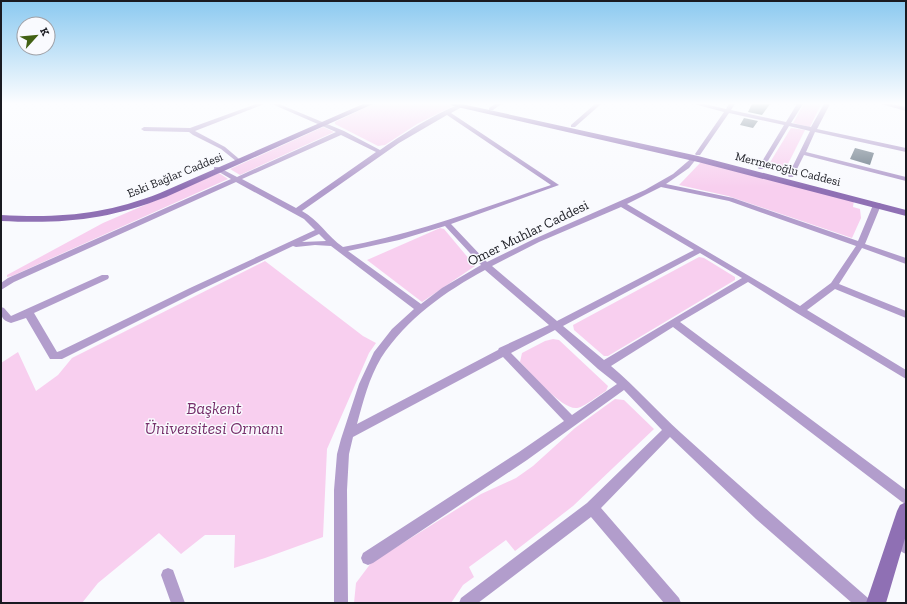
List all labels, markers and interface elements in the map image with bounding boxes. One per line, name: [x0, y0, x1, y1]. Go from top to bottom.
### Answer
north arrow: [16, 16, 56, 56]
text: K: [37, 25, 52, 38]
street label: Eski Bağlar Caddesi: [125, 149, 225, 201]
street label: Mermeroğlu Caddesi: [734, 149, 843, 189]
street label: Omer Muhlar Caddesi: [465, 196, 591, 270]
park label: Başkent Üniversitesi Ormanı: [145, 398, 283, 438]

